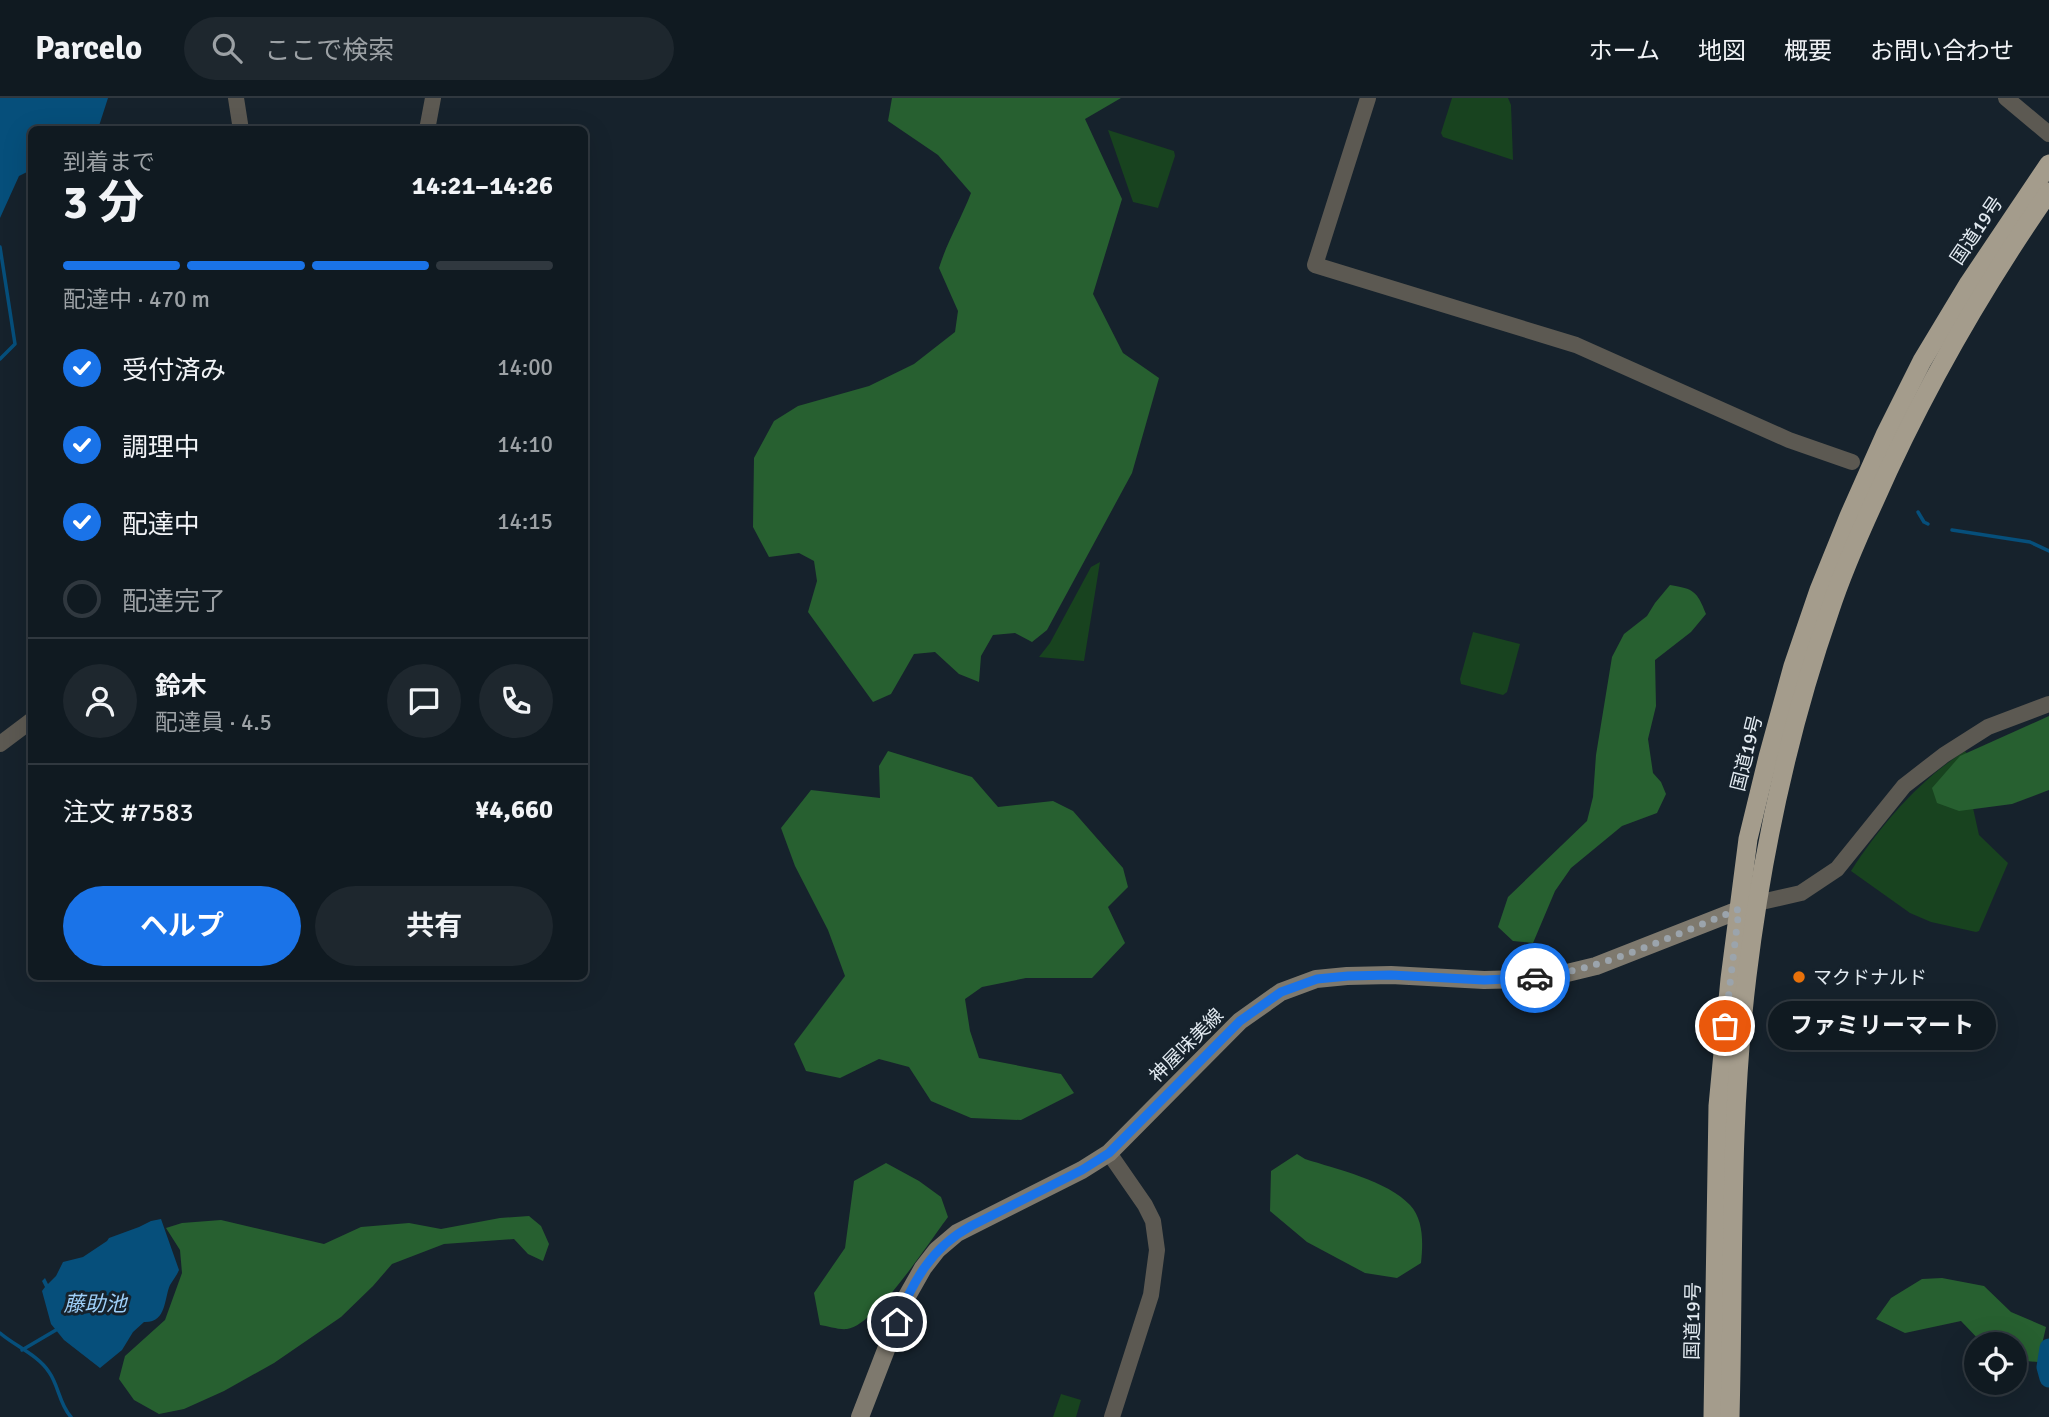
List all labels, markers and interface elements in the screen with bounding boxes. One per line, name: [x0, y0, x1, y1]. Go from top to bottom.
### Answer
search box: [184, 17, 674, 80]
text: Parcelo: [35, 28, 142, 69]
icon: search: [208, 29, 246, 67]
text: ここで検索: [264, 35, 394, 67]
text: ホーム: [1589, 36, 1660, 66]
text: 地図: [1698, 36, 1746, 66]
text: 概要: [1784, 36, 1832, 66]
text: お問い合わせ: [1870, 36, 2014, 66]
text: 到着まで: [63, 148, 155, 177]
text: 14:21–14:26: [412, 170, 553, 202]
text: 3 分: [63, 175, 144, 231]
street label: 国道19号: [1945, 192, 2008, 269]
text: 配達中 · 470 m: [63, 285, 210, 314]
icon: check: [63, 349, 101, 387]
text: 14:00: [497, 353, 553, 382]
text: 受付済み: [122, 355, 226, 387]
icon: check: [63, 426, 101, 464]
text: 14:10: [497, 430, 553, 459]
text: 調理中: [122, 432, 200, 464]
icon: check: [63, 503, 101, 541]
text: 14:15: [497, 507, 553, 536]
text: 配達中: [122, 509, 200, 541]
text: 配達完了: [122, 586, 226, 618]
button: person: [63, 664, 137, 738]
button: chat: [387, 664, 461, 738]
button: phone: [479, 664, 553, 738]
text: 鈴木: [155, 671, 207, 703]
text: 配達員 · 4.5: [155, 708, 272, 737]
street label: 国道19号: [1726, 713, 1768, 794]
text: ¥4,660: [475, 794, 553, 826]
text: 注文 #7583: [63, 797, 194, 829]
button: ヘルプ: [63, 886, 301, 966]
button: 共有: [315, 886, 553, 966]
courier: [1500, 943, 1570, 1013]
icon: car: [1516, 959, 1554, 997]
place label: マクドナルド: [1813, 966, 1927, 990]
marker: マクドナルド: [1791, 969, 1807, 985]
pin: [1695, 996, 1755, 1056]
callout: ファミリーマート: [1767, 1002, 1994, 1051]
street label: 神屋味美線: [1145, 1004, 1229, 1088]
icon: bag: [1706, 1007, 1744, 1045]
text: ファミリーマート: [1790, 1011, 1974, 1040]
street label: 国道19号: [1680, 1282, 1706, 1360]
water label: 藤助池: [64, 1291, 128, 1317]
pin: [867, 1292, 927, 1352]
icon: home: [878, 1303, 916, 1341]
map controls: [1964, 1332, 2027, 1395]
button: locate: [1964, 1332, 2027, 1395]

